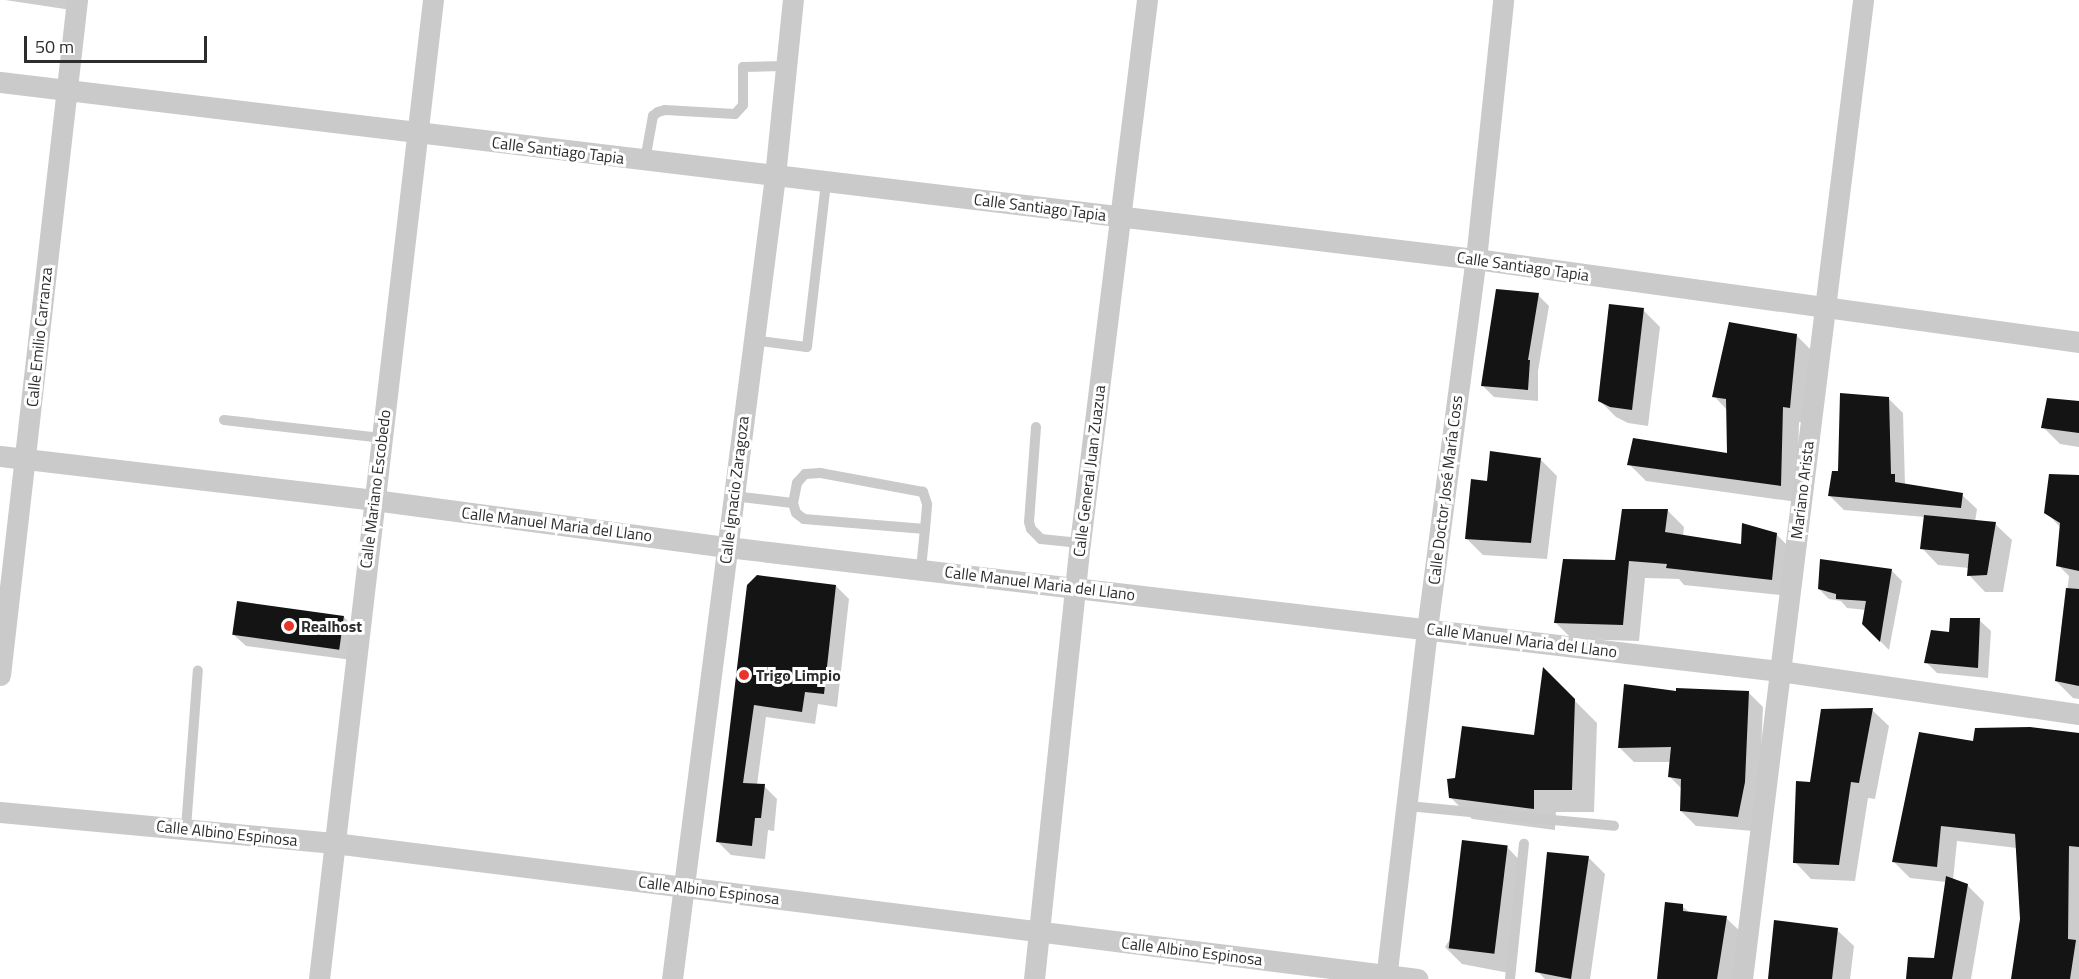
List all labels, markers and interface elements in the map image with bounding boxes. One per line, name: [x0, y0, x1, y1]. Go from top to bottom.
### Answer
scale bar: [27, 24, 210, 62]
text: 50 m: [35, 33, 74, 60]
street label: Calle Santiago Tapia: [491, 132, 625, 168]
street label: Calle Santiago Tapia: [973, 189, 1107, 225]
street label: Calle Santiago Tapia: [1456, 247, 1590, 285]
street label: Calle Emilio Carranza: [22, 266, 56, 408]
street label: Calle General Juan Zuazua: [1069, 384, 1109, 558]
street label: Calle Doctor José María Coss: [1424, 394, 1466, 586]
street label: Calle Mariano Escobedo: [356, 409, 394, 569]
street label: Calle Ignacio Zaragoza: [715, 415, 753, 565]
street label: Mariano Arista: [1786, 440, 1818, 540]
street label: Calle Manuel Maria del Llano: [461, 503, 653, 545]
street label: Calle Manuel Maria del Llano: [944, 562, 1136, 604]
place label: Realhost: [301, 616, 362, 636]
marker: Realhost: [282, 619, 296, 633]
street label: Calle Manuel Maria del Llano: [1426, 619, 1618, 661]
place label: Trigo Limpio: [756, 665, 841, 685]
marker: Trigo Limpio: [737, 668, 751, 682]
street label: Calle Albino Espinosa: [155, 816, 299, 850]
street label: Calle Albino Espinosa: [637, 872, 781, 908]
street label: Calle Albino Espinosa: [1120, 933, 1264, 969]

